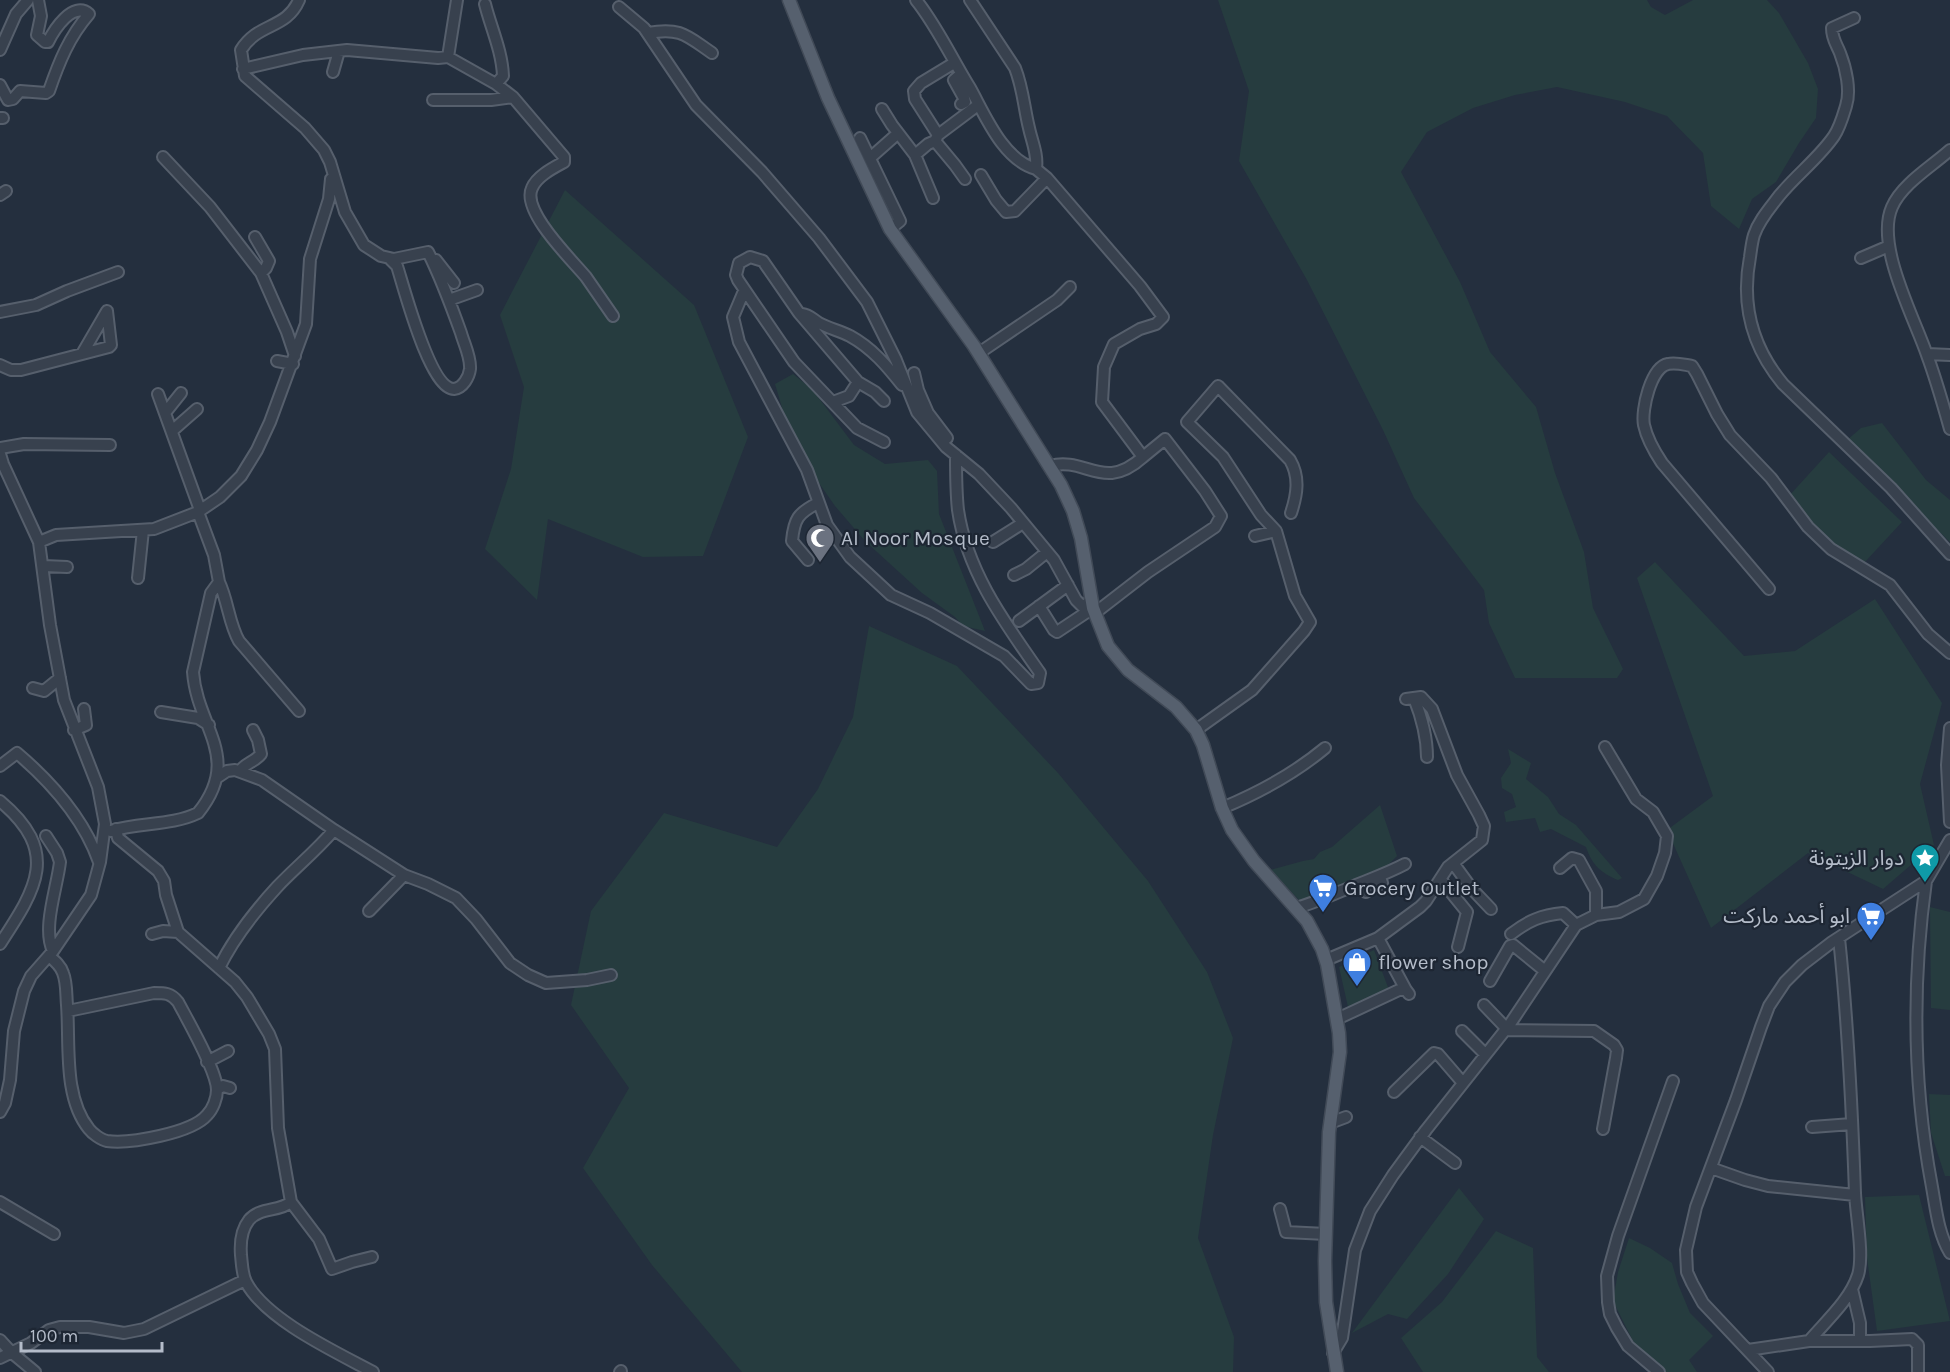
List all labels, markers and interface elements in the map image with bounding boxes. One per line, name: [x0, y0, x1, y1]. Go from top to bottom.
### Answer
mosque icon: Al Noor Mosque: [804, 522, 836, 564]
place label: Al Noor Mosque: [841, 526, 990, 550]
place icon: دوار الزيتونة: [1909, 842, 1941, 884]
place label: دوار الزيتونة: [1809, 846, 1904, 870]
supermarket icon: Grocery Outlet: [1307, 872, 1339, 914]
place label: Grocery Outlet: [1344, 876, 1479, 900]
supermarket icon: ابو أحمد ماركت: [1855, 900, 1887, 942]
place label: ابو أحمد ماركت: [1723, 903, 1850, 928]
shop icon: flower shop: [1341, 946, 1373, 988]
place label: flower shop: [1378, 950, 1489, 974]
scale bar: [21, 1315, 162, 1353]
text: 100 m: [30, 1325, 78, 1347]

